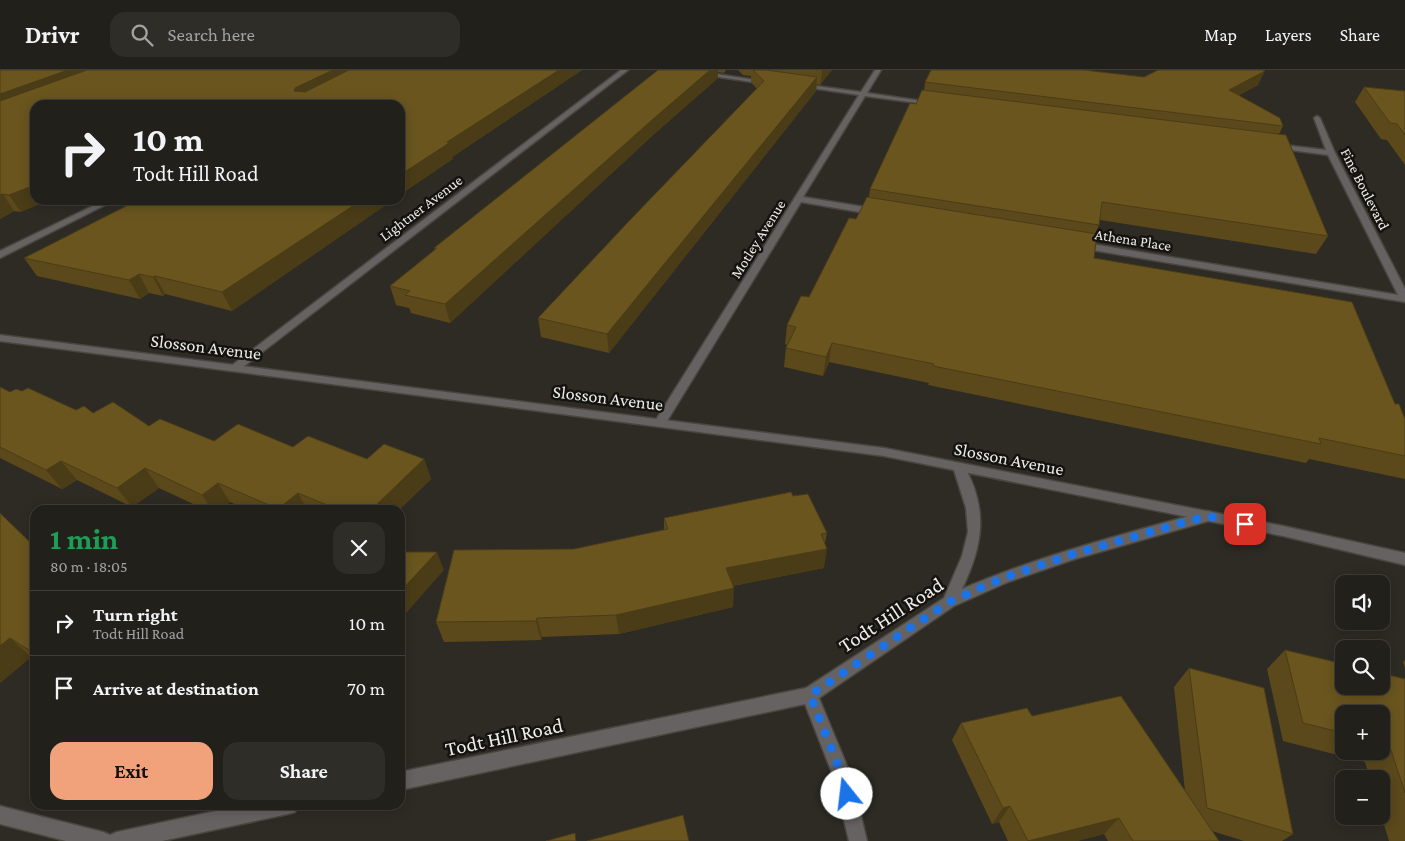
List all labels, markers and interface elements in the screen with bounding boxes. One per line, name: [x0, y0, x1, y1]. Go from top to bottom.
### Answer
search box: [110, 12, 460, 57]
text: Drivr: [25, 21, 80, 48]
icon: search: [128, 21, 156, 49]
text: Search here: [168, 24, 255, 45]
text: Map: [1204, 25, 1237, 45]
text: Layers: [1265, 25, 1312, 45]
text: Share: [1340, 25, 1380, 45]
icon: right: [50, 120, 115, 185]
text: 10 m: [133, 120, 204, 159]
street label: Fine Boulevard: [1338, 146, 1392, 233]
text: Todt Hill Road: [133, 161, 259, 186]
street label: Lightner Avenue: [377, 172, 466, 245]
street label: Motley Avenue: [728, 197, 789, 282]
street label: Athena Place: [1094, 226, 1173, 254]
street label: Slosson Avenue: [150, 330, 262, 364]
street label: Slosson Avenue: [552, 381, 664, 415]
street label: Slosson Avenue: [953, 439, 1066, 479]
pin: [1224, 503, 1266, 545]
icon: arrive: [1231, 510, 1259, 538]
text: 1 min: [50, 522, 118, 555]
button: close: [333, 522, 385, 574]
text: 80 m · 18:05: [50, 558, 128, 575]
street label: Todt Hill Road: [834, 572, 948, 658]
map controls: [1335, 575, 1390, 825]
button: sound: [1335, 575, 1390, 630]
text: Turn right: [93, 604, 178, 625]
icon: right: [50, 609, 78, 637]
text: 10 m: [349, 613, 385, 634]
text: Todt Hill Road: [93, 625, 184, 642]
button: search: [1335, 640, 1390, 695]
icon: arrive: [50, 674, 78, 702]
text: Arrive at destination: [93, 678, 259, 699]
text: 70 m: [347, 678, 385, 699]
button: +: [1335, 705, 1390, 760]
street label: Todt Hill Road: [443, 713, 565, 761]
button: Exit: [50, 742, 213, 800]
button: Share: [223, 742, 385, 800]
position arrow: [820, 767, 872, 819]
button: −: [1335, 770, 1390, 825]

